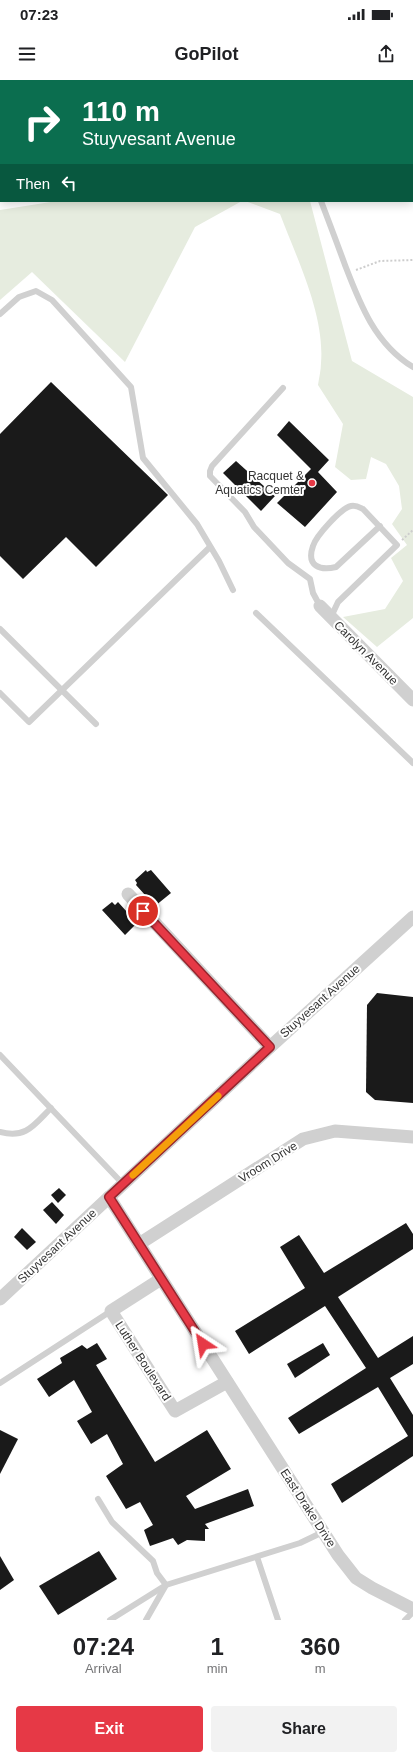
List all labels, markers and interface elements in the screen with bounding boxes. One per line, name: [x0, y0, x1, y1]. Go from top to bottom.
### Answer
text: 07:23: [20, 6, 58, 23]
icon: menu: [16, 43, 38, 65]
icon: share: [375, 43, 397, 65]
text: GoPilot: [175, 44, 239, 64]
icon: right: [16, 96, 68, 148]
text: 110 m: [82, 96, 160, 127]
text: Stuyvesant Avenue: [82, 129, 236, 149]
icon: left: [58, 172, 80, 194]
text: Then: [16, 175, 50, 192]
place label: Racquet & Aquatics Cemter: [215, 469, 304, 497]
marker: Racquet & Aquatics Cemter: [307, 478, 317, 488]
street label: Carolyn Avenue: [331, 618, 401, 688]
pin: [126, 894, 160, 928]
icon: arrive: [132, 900, 154, 922]
street label: Stuyvesant Avenue: [277, 961, 363, 1041]
street label: Vroom Drive: [236, 1138, 300, 1185]
street label: Stuyvesant Avenue: [15, 1206, 99, 1286]
street label: Luther Boulevard: [112, 1319, 174, 1403]
position arrow: [182, 1323, 224, 1365]
street label: East Drake Drive: [277, 1466, 339, 1550]
text: 07:24: [73, 1633, 134, 1660]
text: 1: [210, 1633, 224, 1660]
text: 360: [300, 1633, 340, 1660]
text: Arrival: [85, 1661, 122, 1676]
text: min: [207, 1661, 228, 1676]
text: m: [315, 1661, 326, 1676]
button: Exit: [16, 1706, 203, 1752]
button: Share: [211, 1706, 397, 1752]

